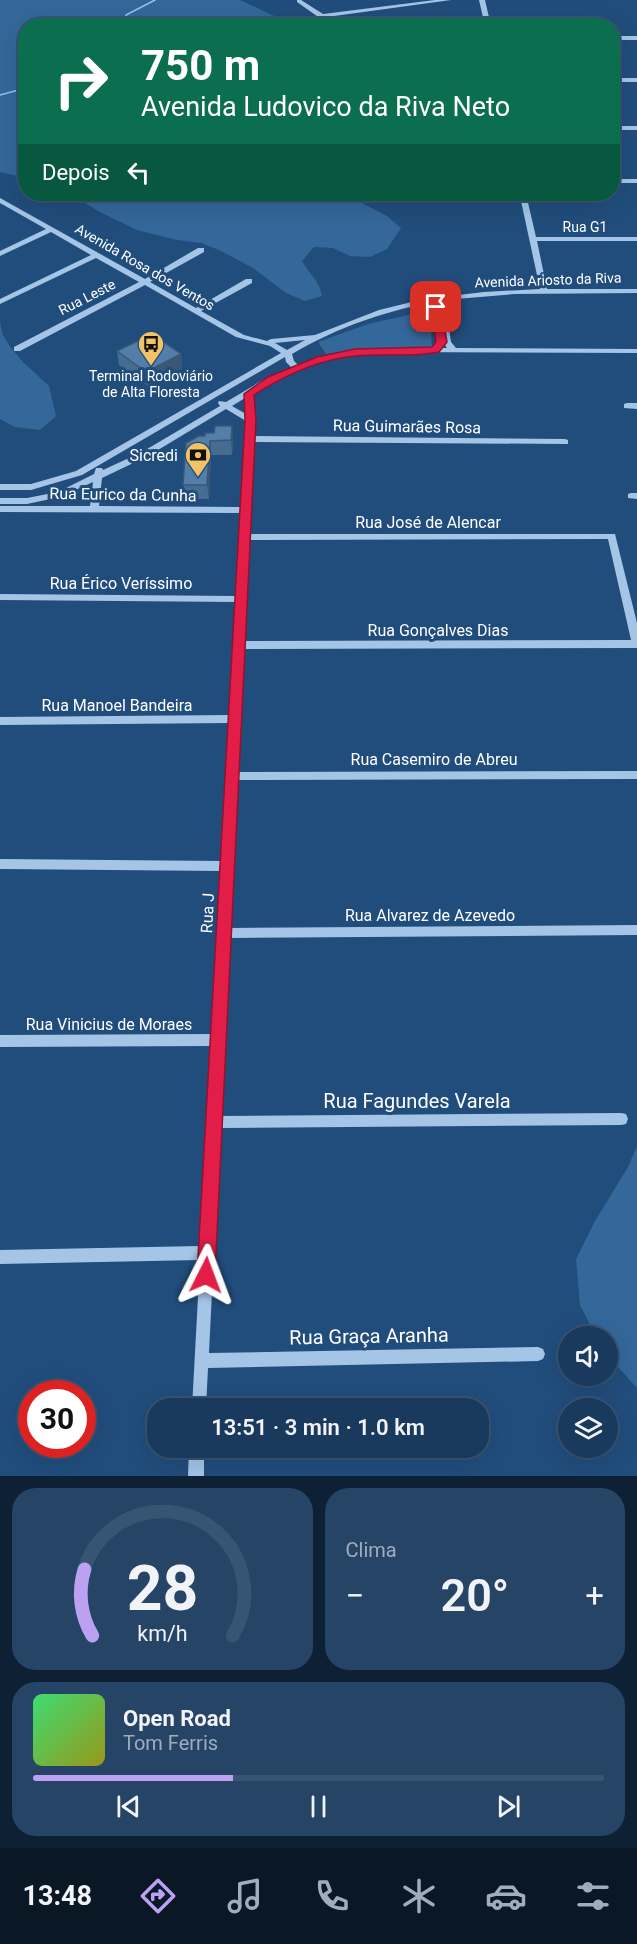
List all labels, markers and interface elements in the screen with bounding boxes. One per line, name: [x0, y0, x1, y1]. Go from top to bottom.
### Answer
text: 750 m: [141, 41, 260, 90]
icon: right: [42, 42, 120, 120]
text: Avenida Ludovico da Riva Neto: [141, 91, 510, 123]
icon: left: [122, 156, 155, 189]
text: Depois: [42, 160, 110, 185]
street label: Rua G1: [563, 219, 607, 235]
street label: Avenida Rosa dos Ventos: [73, 221, 217, 313]
street label: Avenida Ariosto da Riva: [474, 269, 622, 291]
street label: Rua Leste: [56, 276, 118, 318]
pin: [410, 281, 461, 332]
icon: arrive: [419, 290, 452, 323]
bus stop icon: Terminal Rodoviário de Alta Floresta: [136, 329, 166, 367]
place label: Terminal Rodoviário de Alta Floresta: [89, 368, 213, 400]
street label: Rua Guimarães Rosa: [333, 416, 481, 437]
bank icon: Sicredi: [183, 440, 213, 478]
place label: Sicredi: [130, 446, 178, 465]
street label: Rua Eurico da Cunha: [49, 484, 197, 505]
street label: Rua José de Alencar: [355, 513, 501, 532]
street label: Rua Érico Veríssimo: [50, 574, 192, 593]
street label: Rua Gonçalves Dias: [368, 621, 508, 640]
street label: Rua Manoel Bandeira: [41, 696, 193, 715]
street label: Rua Casemiro de Abreu: [351, 750, 517, 769]
street label: Rua J: [197, 892, 218, 934]
street label: Rua Alvarez de Azevedo: [345, 906, 515, 925]
street label: Rua Vinicius de Moraes: [26, 1015, 192, 1034]
street label: Rua Fagundes Varela: [323, 1089, 511, 1113]
position arrow: [174, 1243, 238, 1307]
street label: Rua Graça Aranha: [289, 1323, 449, 1349]
map controls: [558, 1326, 618, 1458]
button: sound: [558, 1326, 618, 1386]
speed limit sign: 30: [18, 1380, 96, 1458]
button: layers: [558, 1398, 618, 1458]
text: 13:51 · 3 min · 1.0 km: [211, 1415, 425, 1440]
text: Clima: [346, 1538, 397, 1562]
text: 28: [126, 1552, 198, 1625]
text: 20°: [440, 1569, 509, 1622]
text: −: [346, 1576, 364, 1615]
text: +: [585, 1576, 604, 1615]
text: km/h: [137, 1621, 187, 1646]
text: Open Road: [123, 1706, 231, 1731]
text: Tom Ferris: [123, 1731, 218, 1755]
icon: previous: [112, 1790, 145, 1823]
icon: pause: [302, 1790, 335, 1823]
icon: next: [492, 1790, 525, 1823]
icon: directions: [137, 1875, 179, 1917]
icon: music: [224, 1875, 266, 1917]
icon: phone: [311, 1875, 353, 1917]
icon: climate: [398, 1875, 440, 1917]
icon: car: [485, 1875, 527, 1917]
icon: filters: [572, 1875, 614, 1917]
text: 13:48: [23, 1880, 92, 1912]

